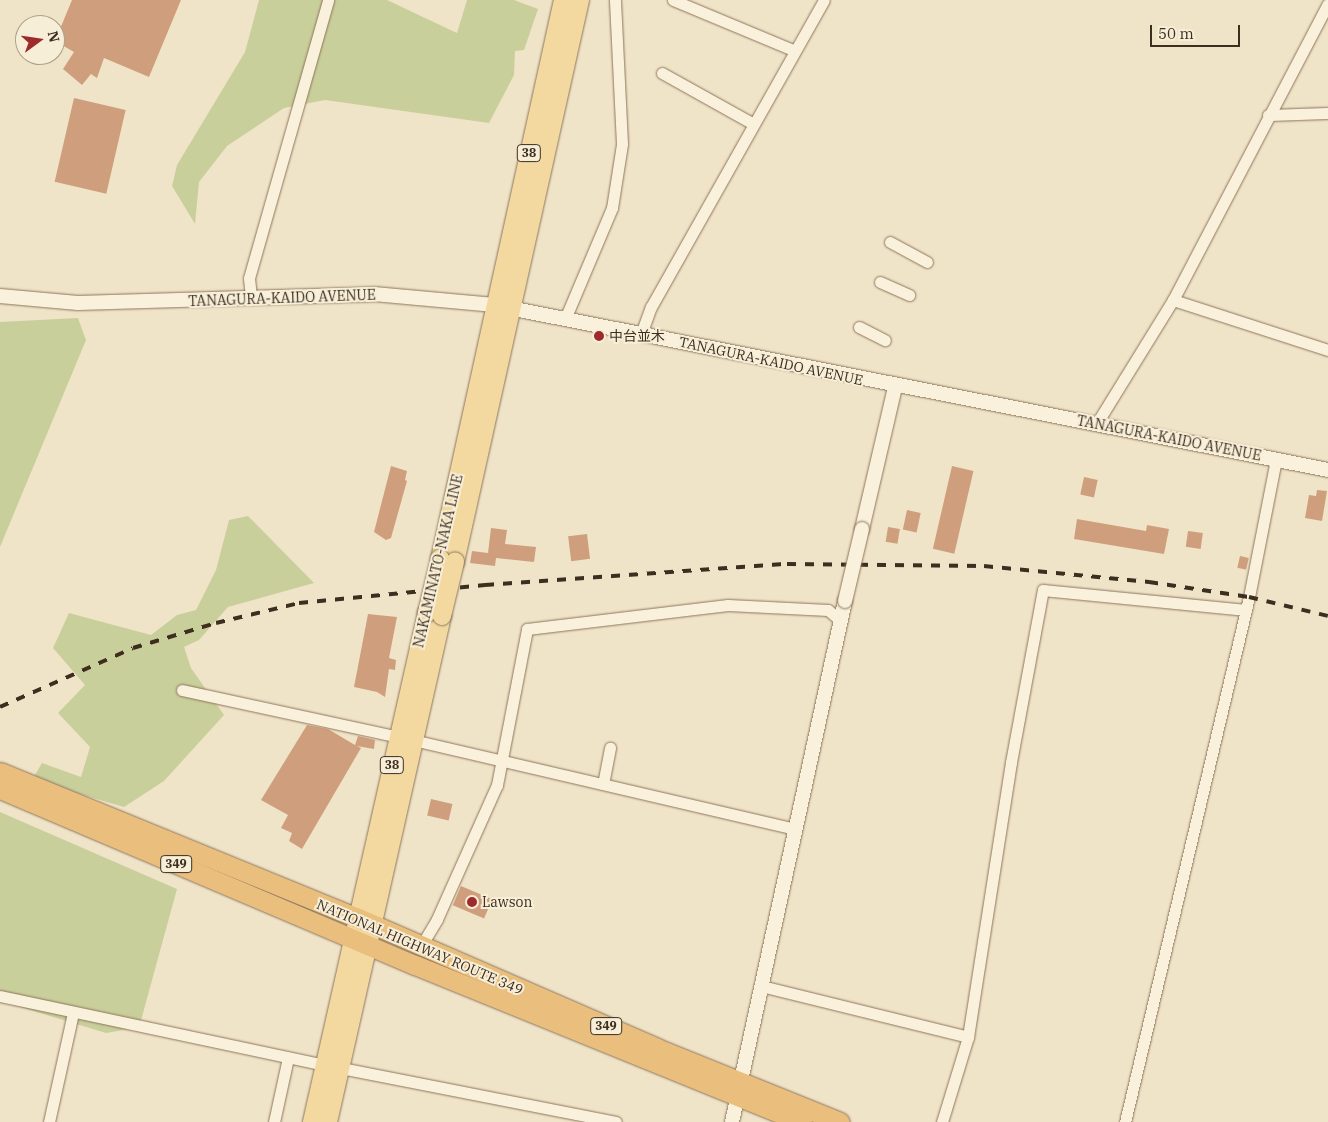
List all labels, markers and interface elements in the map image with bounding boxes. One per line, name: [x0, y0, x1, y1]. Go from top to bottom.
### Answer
north arrow: [15, 15, 65, 65]
scale bar: [1153, 15, 1243, 47]
text: 50 m: [1158, 24, 1194, 43]
text: N: [44, 29, 64, 44]
road number: 38: [516, 144, 542, 162]
street label: TANAGURA-KAIDO AVENUE: [188, 286, 376, 310]
place label: 中台並木: [609, 328, 665, 344]
marker: 中台並木: [593, 330, 605, 342]
street label: TANAGURA-KAIDO AVENUE: [677, 333, 865, 389]
street label: TANAGURA-KAIDO AVENUE: [1075, 412, 1263, 464]
street label: NAKAMINATO-NAKA LINE: [410, 473, 466, 649]
road number: 38: [380, 756, 404, 774]
road number: 349: [160, 854, 192, 874]
place label: Lawson: [482, 894, 532, 910]
street label: NATIONAL HIGHWAY ROUTE 349: [314, 896, 526, 998]
marker: Lawson: [466, 896, 478, 908]
road number: 349: [590, 1016, 622, 1036]

